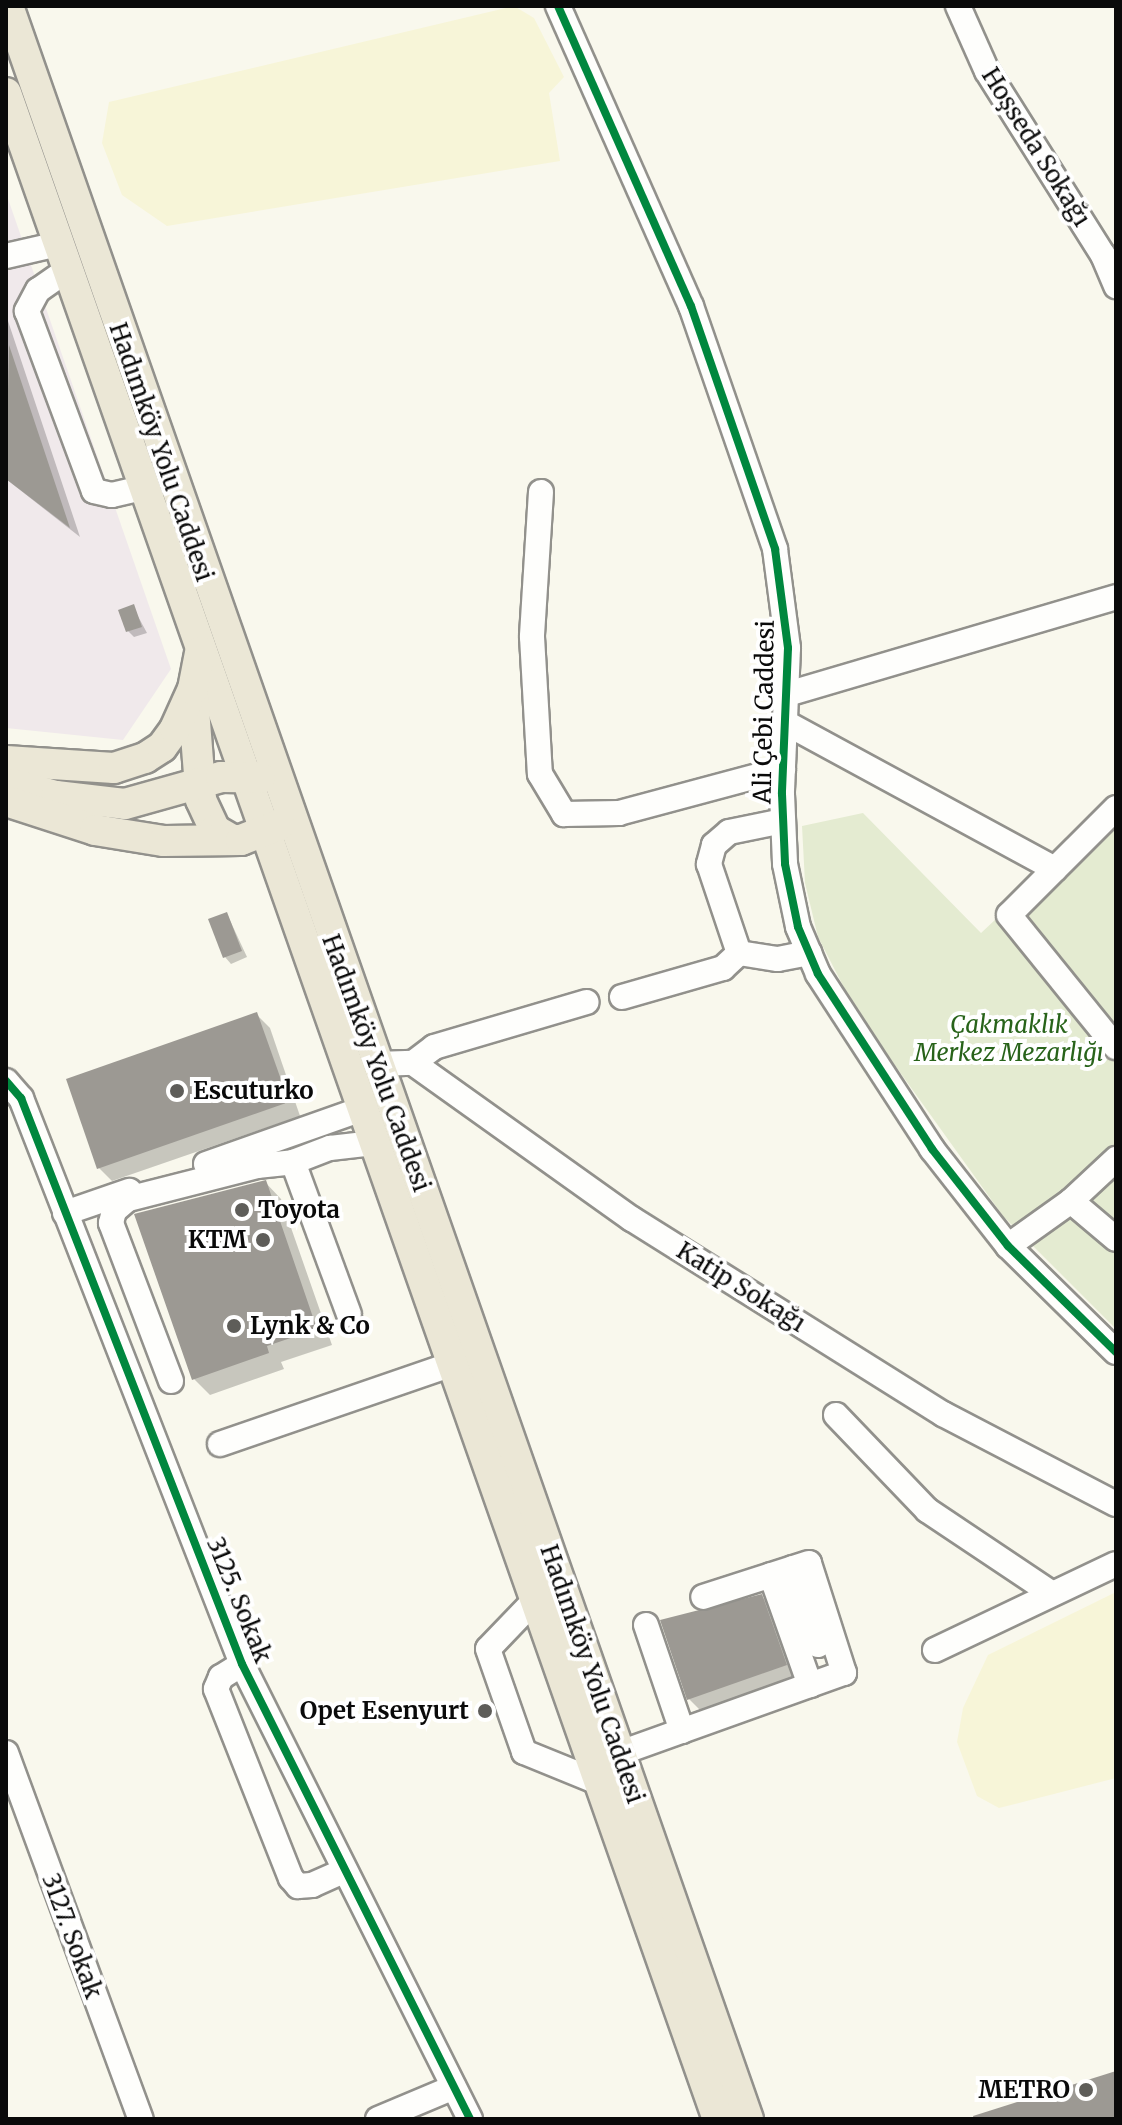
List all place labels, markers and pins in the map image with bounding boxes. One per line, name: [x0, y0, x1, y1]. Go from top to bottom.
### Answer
place label: Escuturko: [193, 1077, 314, 1105]
marker: Escuturko: [168, 1082, 186, 1100]
place label: Toyota: [258, 1196, 340, 1224]
marker: Toyota: [233, 1201, 251, 1219]
place label: KTM: [188, 1226, 247, 1254]
marker: KTM: [254, 1231, 272, 1249]
place label: Lynk & Co: [250, 1312, 370, 1340]
marker: Lynk & Co: [225, 1317, 243, 1335]
place label: Opet Esenyurt: [300, 1697, 469, 1725]
marker: Opet Esenyurt: [476, 1702, 494, 1720]
place label: METRO: [978, 2076, 1070, 2104]
marker: METRO: [1077, 2081, 1095, 2099]

